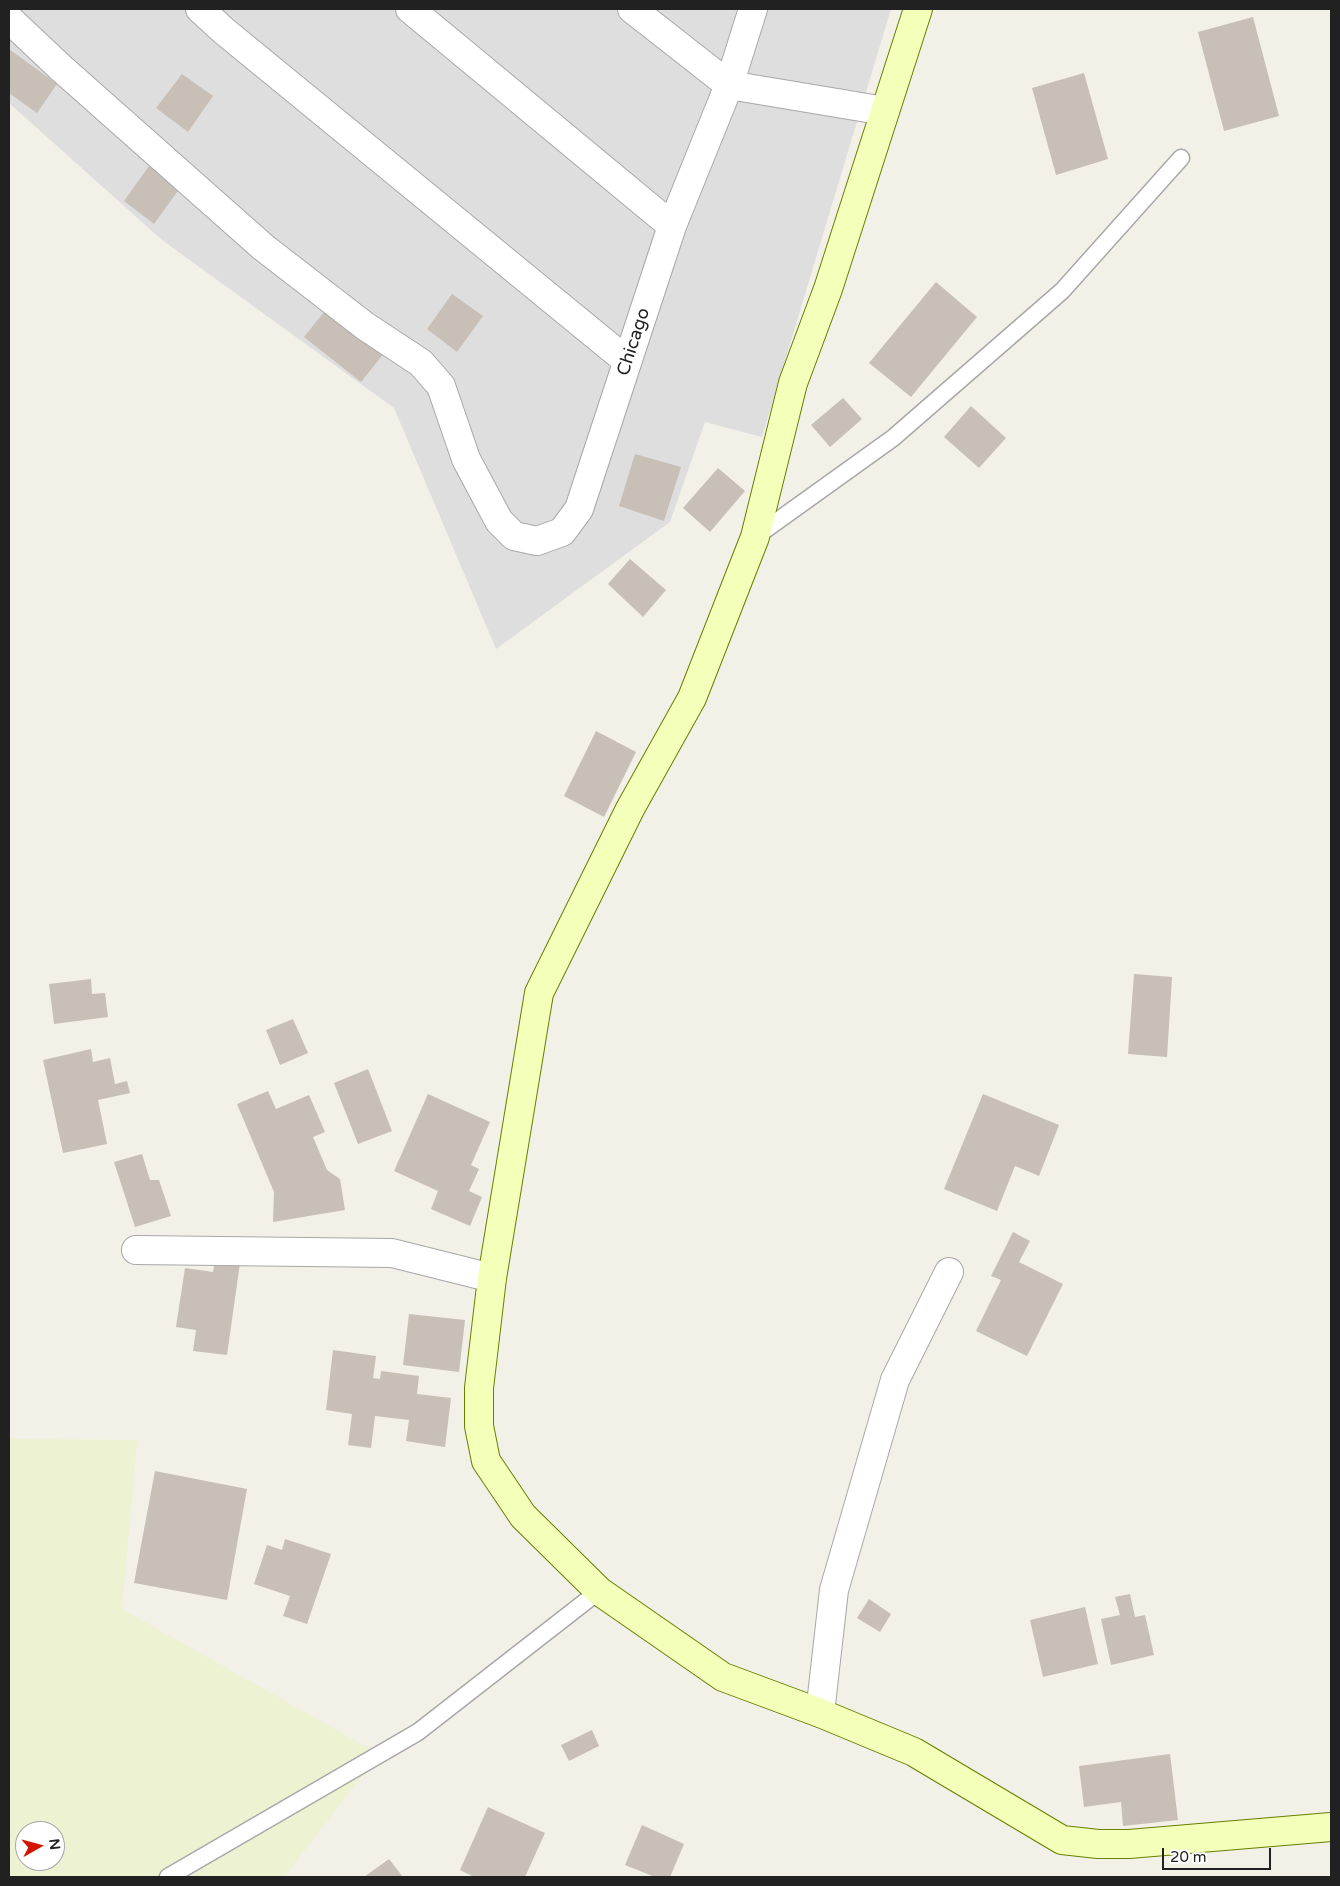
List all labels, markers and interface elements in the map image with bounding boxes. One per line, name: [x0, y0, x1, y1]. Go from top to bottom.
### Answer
street label: Chicago: [613, 305, 655, 379]
north arrow: [15, 1821, 65, 1871]
text: N: [45, 1838, 64, 1851]
scale bar: [1165, 1838, 1274, 1870]
text: 20 m: [1170, 1848, 1207, 1866]

